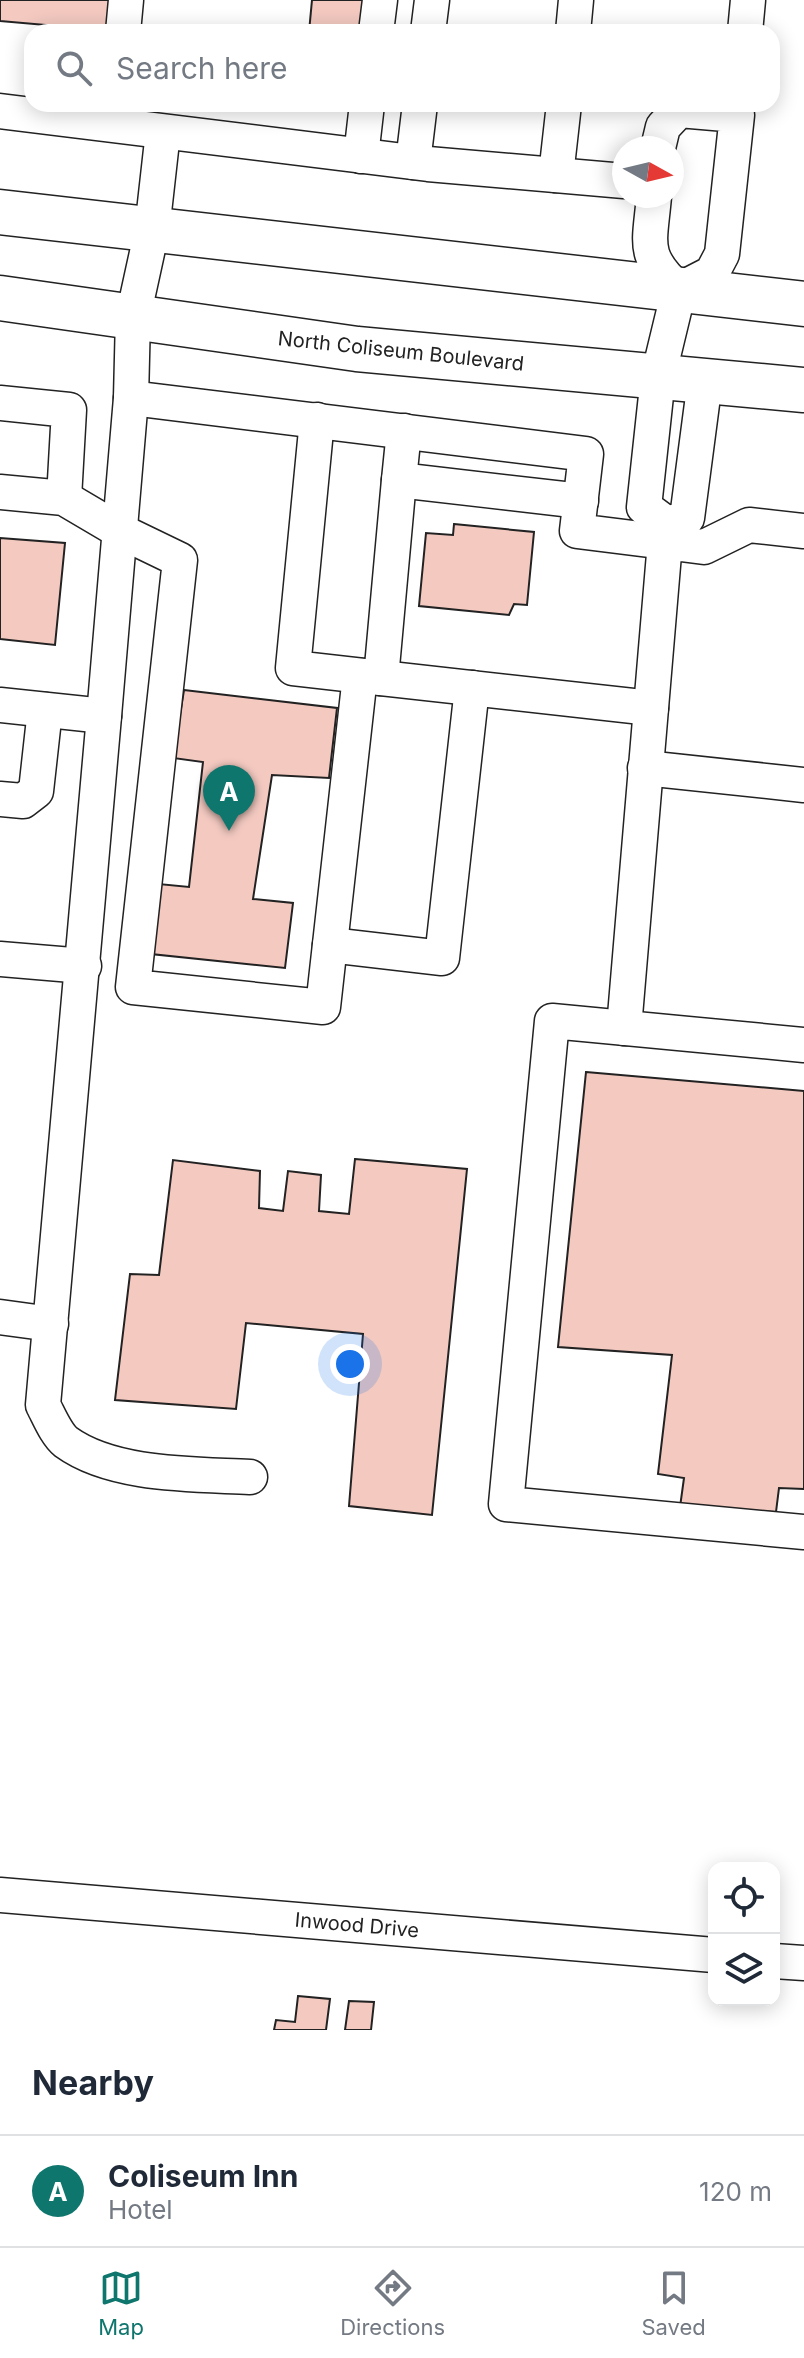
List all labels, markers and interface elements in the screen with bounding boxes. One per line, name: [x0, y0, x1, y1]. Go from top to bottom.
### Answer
search box: [24, 24, 780, 112]
icon: search: [52, 46, 96, 90]
text: Search here: [116, 50, 288, 86]
north arrow: [612, 136, 684, 208]
street label: North Coliseum Boulevard: [277, 326, 525, 376]
pin: A: [203, 765, 255, 831]
your location: [330, 1344, 370, 1384]
map controls: [708, 1862, 780, 2006]
button: locate: [708, 1862, 780, 1934]
street label: Inwood Drive: [294, 1908, 420, 1942]
button: layers: [708, 1934, 780, 2006]
text: Nearby: [32, 2062, 154, 2103]
text: Coliseum Inn: [108, 2158, 298, 2194]
text: A: [48, 2176, 68, 2207]
text: 120 m: [699, 2176, 772, 2207]
text: Hotel: [108, 2194, 173, 2225]
tab: Map: [98, 2266, 144, 2340]
tab: Directions: [340, 2266, 445, 2340]
tab: Saved: [641, 2266, 706, 2340]

